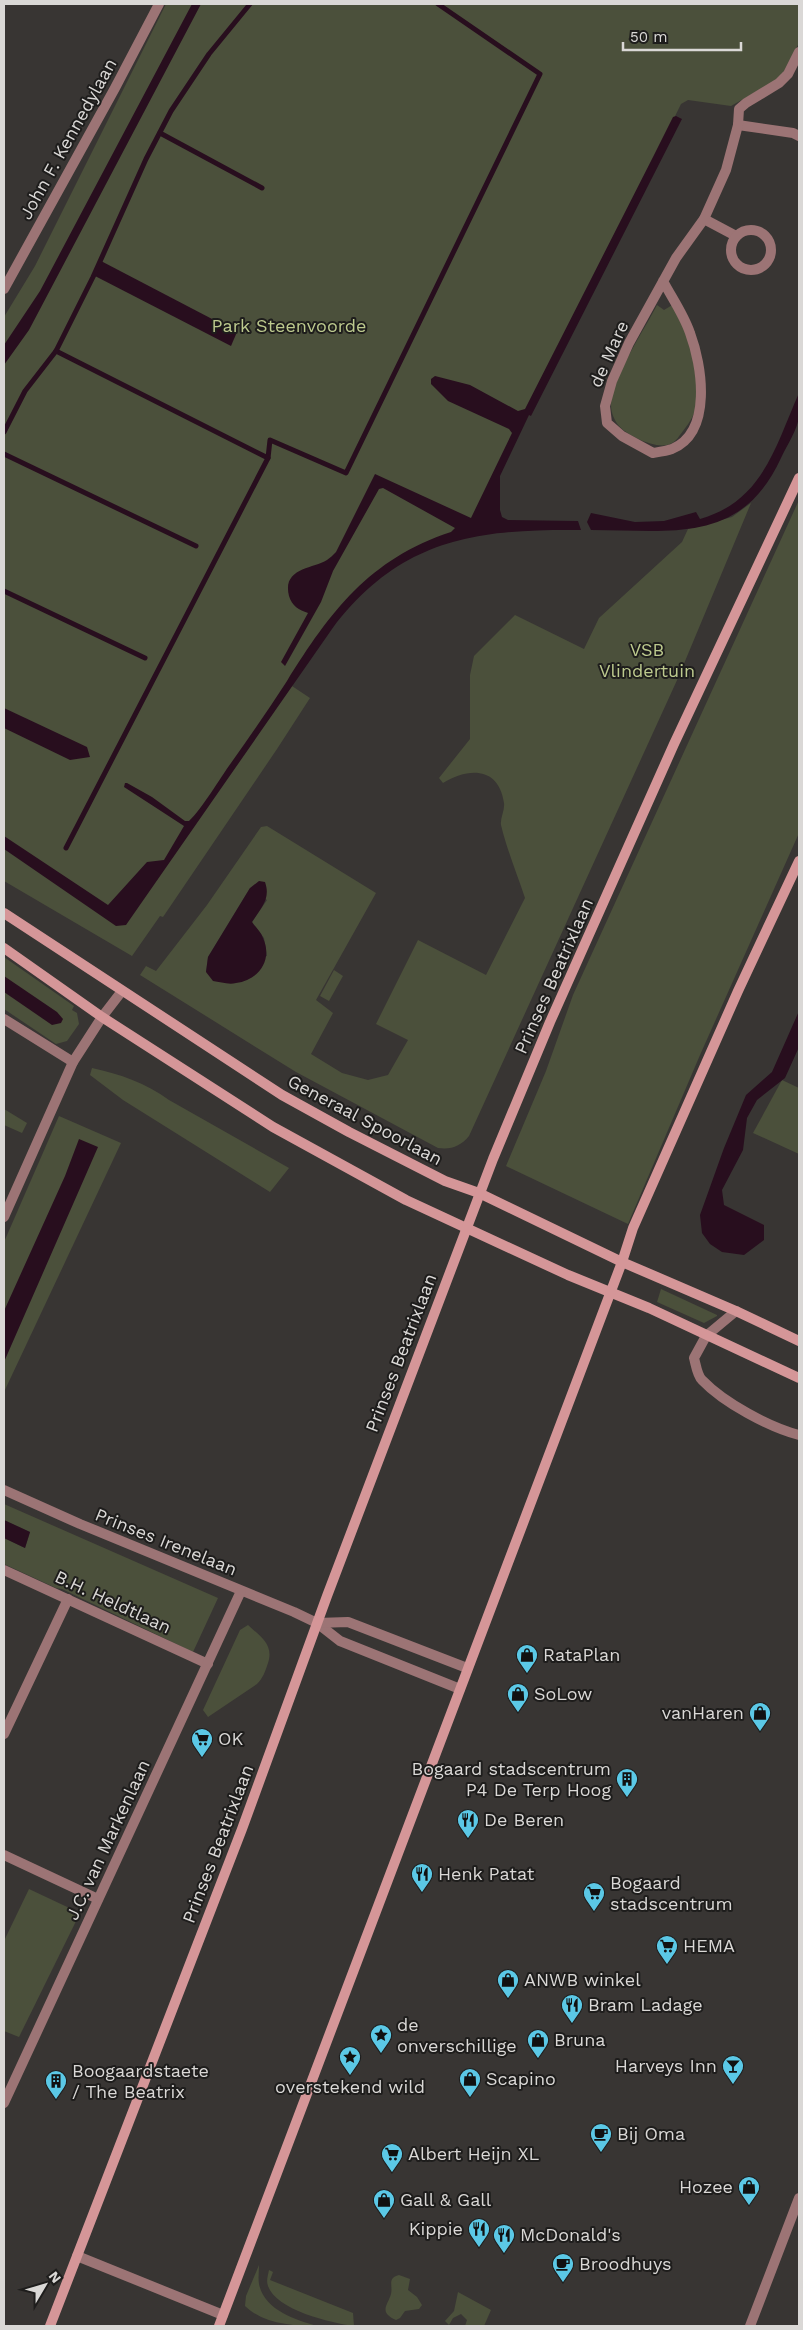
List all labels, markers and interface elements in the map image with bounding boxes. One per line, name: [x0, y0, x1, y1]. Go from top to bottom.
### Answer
scale bar: [623, 20, 740, 52]
text: 50 m: [630, 28, 667, 46]
street label: John F. Kennedylaan: [15, 55, 121, 223]
park label: Park Steenvoorde: [212, 315, 366, 336]
street label: de Mare: [585, 317, 633, 390]
park label: VSB Vlindertuin: [599, 639, 695, 681]
street label: Prinses Beatrixlaan: [510, 895, 597, 1057]
street label: Generaal Spoorlaan: [284, 1070, 446, 1169]
street label: Prinses Beatrixlaan: [361, 1271, 440, 1435]
street label: Prinses Irenelaan: [92, 1504, 240, 1580]
street label: B.H. Heldtlaan: [52, 1566, 175, 1638]
shop icon: RataPlan: [515, 1643, 539, 1674]
place label: RataPlan: [543, 1644, 620, 1665]
shop icon: SoLow: [506, 1682, 530, 1713]
place label: SoLow: [534, 1683, 592, 1704]
shop icon: vanHaren: [748, 1701, 772, 1732]
place label: vanHaren: [662, 1702, 744, 1723]
supermarket icon: OK: [190, 1727, 214, 1758]
place label: OK: [218, 1728, 243, 1749]
street label: J.C. van Markenlaan: [61, 1756, 154, 1923]
place label: Bogaard stadscentrum P4 De Terp Hoog: [411, 1758, 611, 1800]
street label: Prinses Beatrixlaan: [178, 1762, 257, 1926]
building icon: Bogaard stadscentrum P4 De Terp Hoog: [615, 1767, 639, 1798]
restaurant icon: De Beren: [456, 1808, 480, 1839]
place label: De Beren: [484, 1809, 564, 1830]
restaurant icon: Henk Patat: [410, 1862, 434, 1893]
place label: Henk Patat: [438, 1863, 535, 1884]
place label: Bogaard stadscentrum: [610, 1872, 733, 1914]
supermarket icon: Bogaard stadscentrum: [582, 1881, 606, 1912]
supermarket icon: HEMA: [655, 1934, 679, 1965]
place label: HEMA: [683, 1935, 735, 1956]
shop icon: ANWB winkel: [496, 1968, 520, 1999]
place label: ANWB winkel: [524, 1969, 641, 1990]
restaurant icon: Bram Ladage: [560, 1993, 584, 2024]
place label: Bram Ladage: [588, 1994, 703, 2015]
place label: de onverschillige: [397, 2014, 517, 2056]
place icon: de onverschillige: [369, 2023, 393, 2054]
shop icon: Bruna: [526, 2028, 550, 2059]
place label: Bruna: [554, 2029, 606, 2050]
place icon: overstekend wild: [338, 2045, 362, 2076]
bar icon: Harveys Inn: [721, 2054, 745, 2085]
place label: Harveys Inn: [615, 2055, 717, 2076]
place label: Boogaardstaete / The Beatrix: [72, 2060, 209, 2102]
shop icon: Scapino: [458, 2067, 482, 2098]
place label: Scapino: [486, 2068, 556, 2089]
building icon: Boogaardstaete / The Beatrix: [44, 2069, 68, 2100]
place label: overstekend wild: [275, 2076, 425, 2097]
cafe icon: Bij Oma: [589, 2122, 613, 2153]
place label: Bij Oma: [617, 2123, 685, 2144]
supermarket icon: Albert Heijn XL: [380, 2142, 404, 2173]
place label: Albert Heijn XL: [408, 2143, 539, 2164]
shop icon: Hozee: [737, 2175, 761, 2206]
place label: Hozee: [679, 2176, 733, 2197]
shop icon: Gall & Gall: [372, 2188, 396, 2219]
place label: Gall & Gall: [400, 2189, 492, 2210]
restaurant icon: Kippie: [467, 2217, 491, 2248]
place label: Kippie: [409, 2218, 463, 2239]
restaurant icon: McDonald's: [492, 2223, 516, 2254]
place label: McDonald's: [520, 2224, 621, 2245]
cafe icon: Broodhuys: [551, 2252, 575, 2283]
place label: Broodhuys: [579, 2253, 671, 2274]
north arrow: [20, 2260, 70, 2310]
text: N: [46, 2268, 65, 2286]

